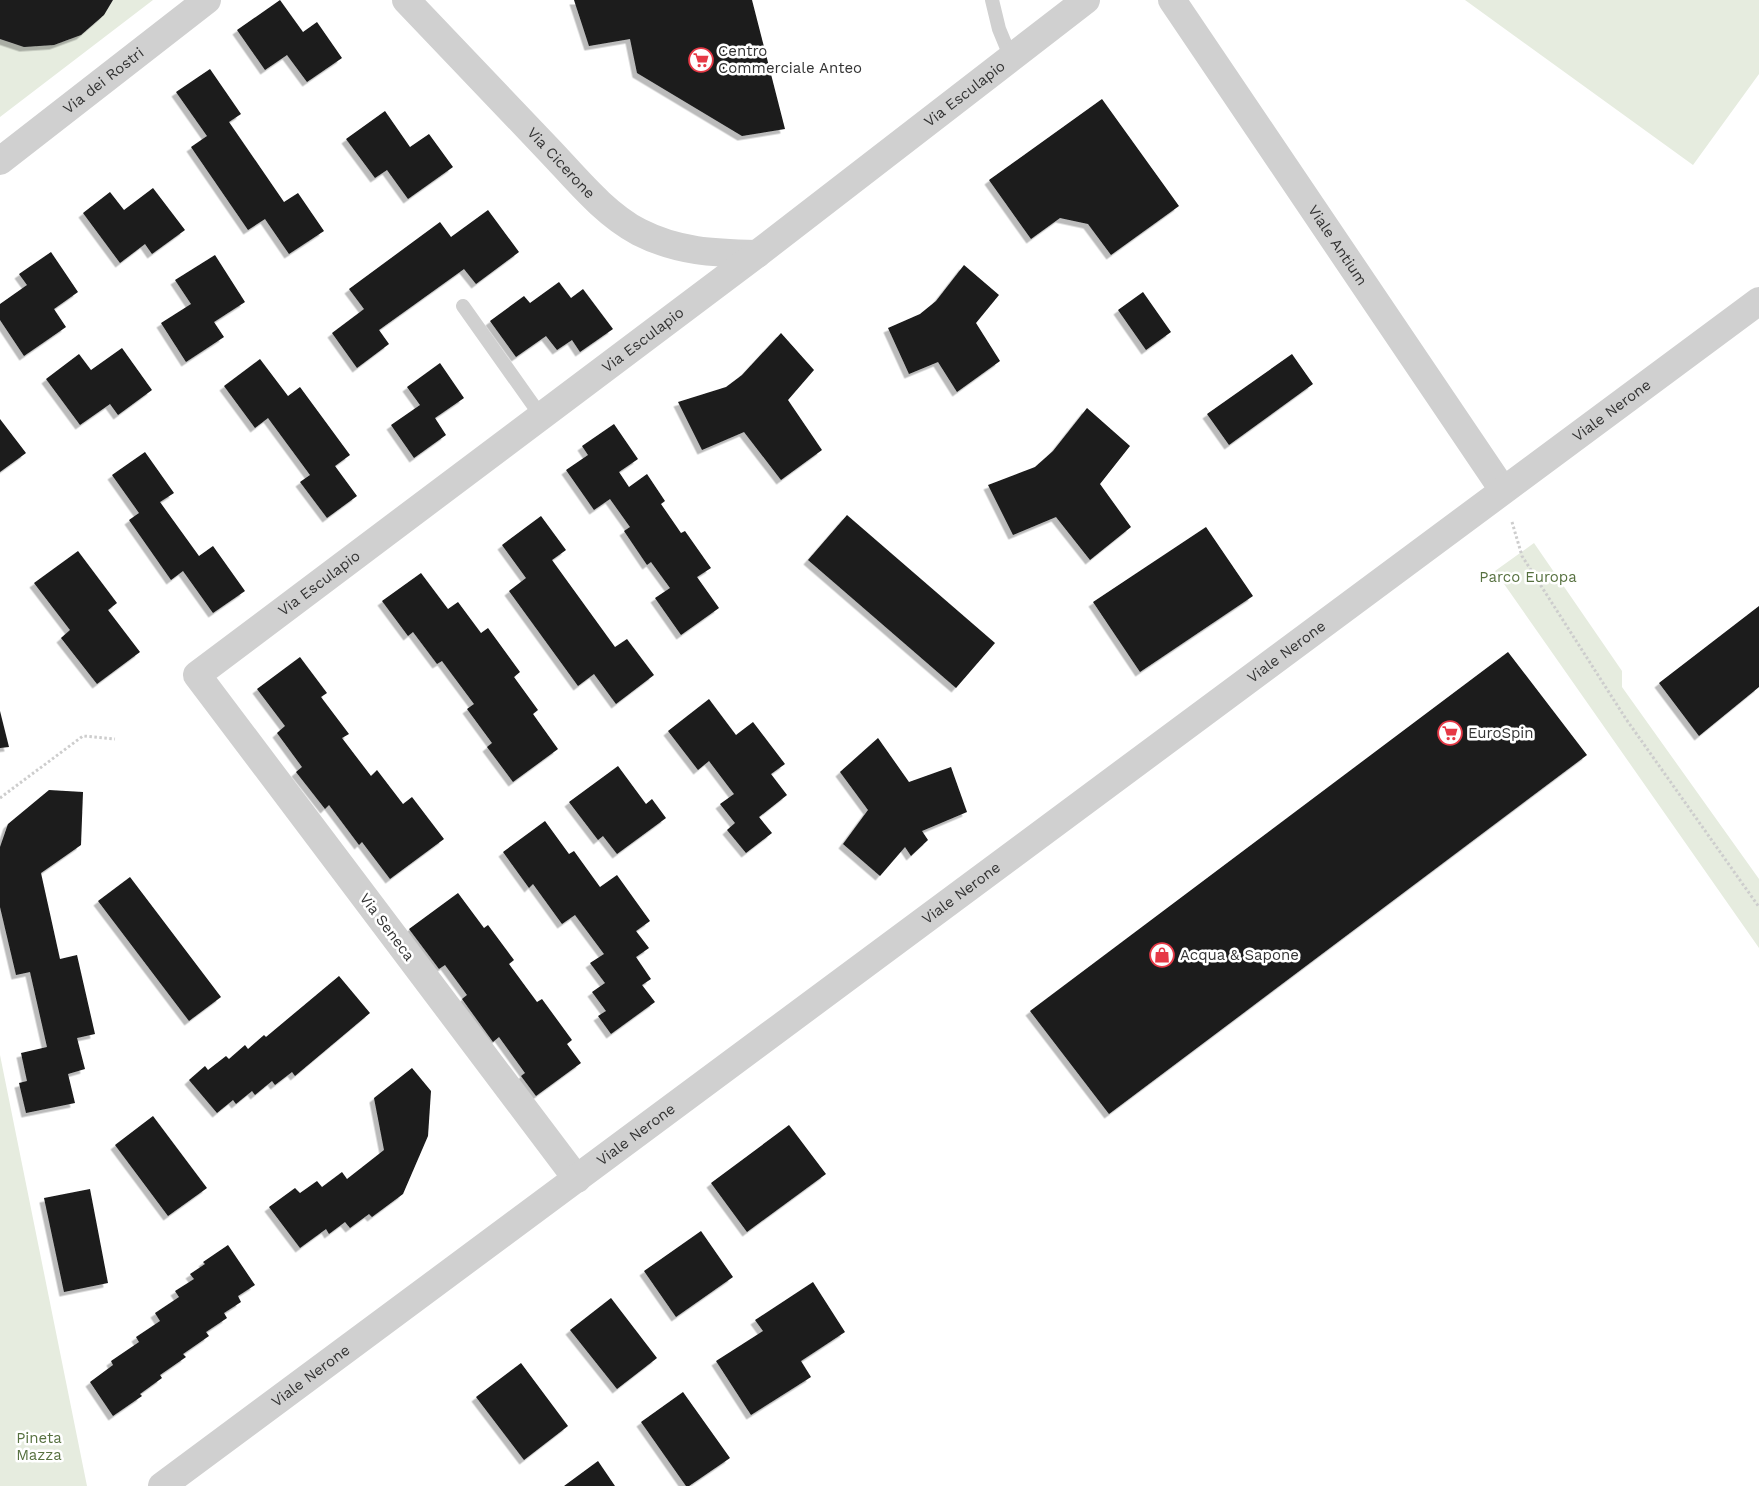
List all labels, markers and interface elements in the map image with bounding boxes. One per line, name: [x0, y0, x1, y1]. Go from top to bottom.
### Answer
place label: Centro Commerciale Anteo: [718, 42, 862, 77]
street label: Via dei Rostri: [59, 44, 147, 118]
supermarket icon: Centro Commerciale Anteo: [688, 47, 714, 73]
street label: Via Esculapio: [920, 57, 1009, 131]
street label: Via Cicerone: [523, 124, 599, 203]
street label: Viale Antium: [1304, 202, 1371, 289]
street label: Via Esculapio: [598, 303, 687, 376]
street label: Viale Nerone: [1569, 375, 1654, 445]
street label: Via Esculapio: [275, 547, 364, 620]
park label: Parco Europa: [1479, 568, 1577, 586]
street label: Viale Nerone: [1244, 617, 1329, 687]
supermarket icon: EuroSpin: [1437, 720, 1463, 746]
place label: EuroSpin: [1468, 724, 1534, 742]
street label: Viale Nerone: [918, 858, 1004, 928]
street label: Via Seneca: [356, 890, 419, 965]
shop icon: Acqua & Sapone: [1149, 942, 1175, 968]
place label: Acqua & Sapone: [1180, 946, 1299, 964]
street label: Viale Nerone: [593, 1099, 679, 1169]
street label: Viale Nerone: [268, 1341, 353, 1411]
park label: Pineta Mazza: [16, 1429, 62, 1464]

